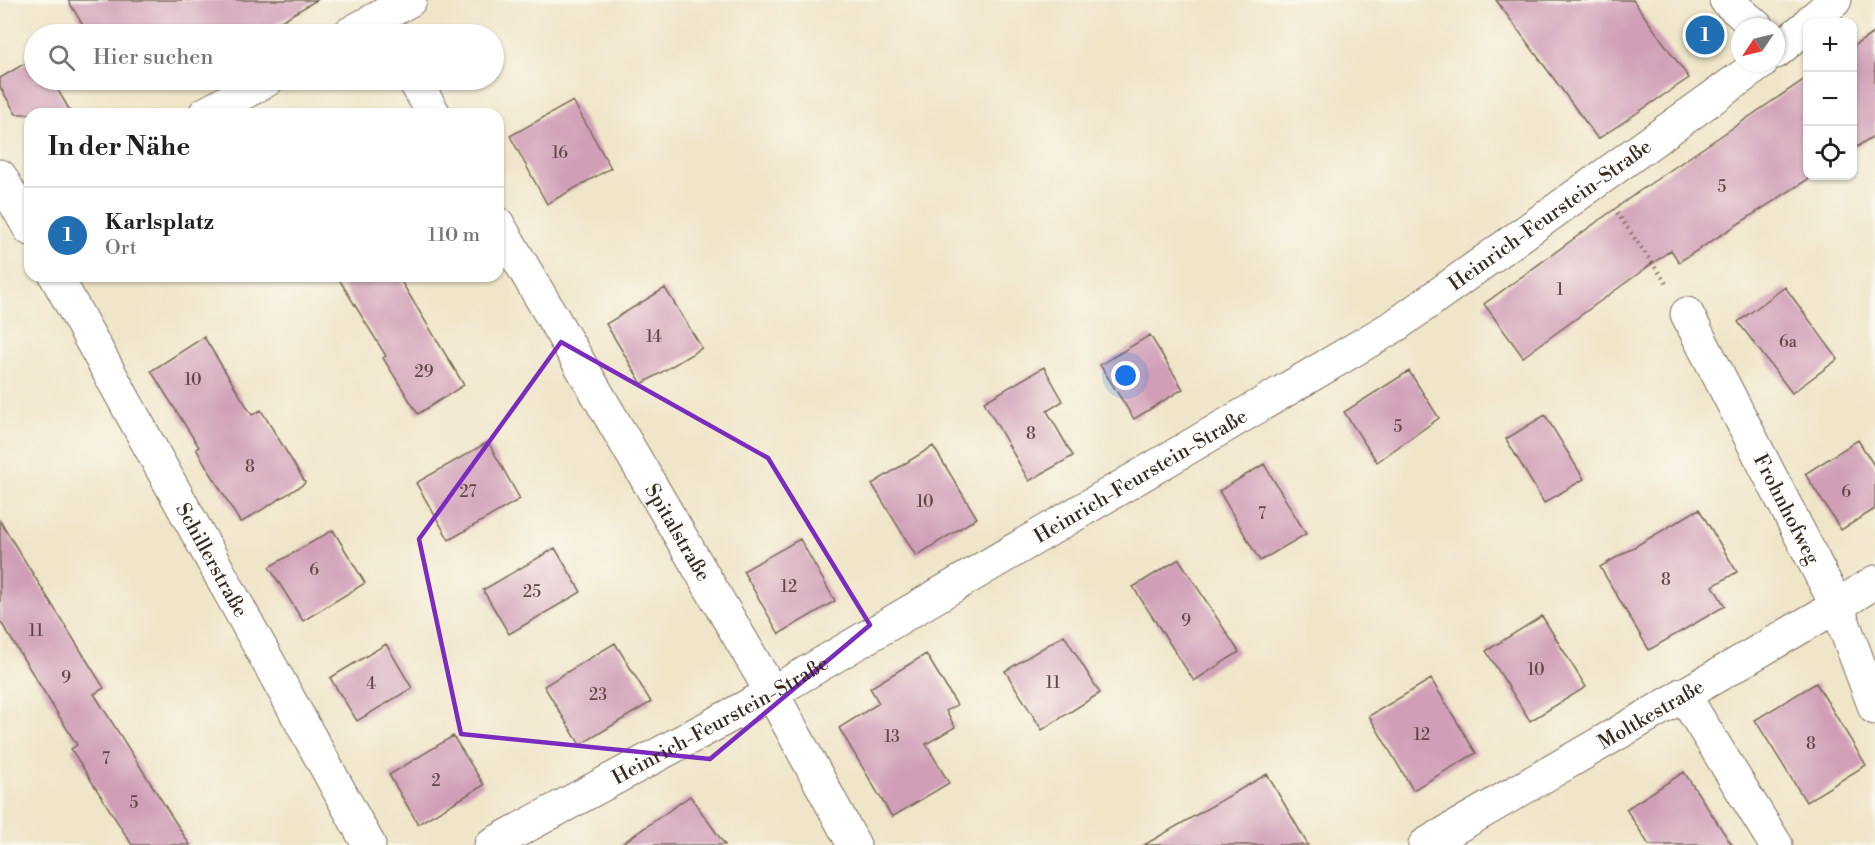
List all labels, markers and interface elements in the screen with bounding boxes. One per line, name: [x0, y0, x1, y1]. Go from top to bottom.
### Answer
pin: 1: [1686, 12, 1724, 57]
north arrow: [1731, 18, 1785, 72]
map controls: [1803, 18, 1857, 180]
button: +: [1803, 18, 1857, 72]
search box: [24, 24, 504, 90]
icon: search: [45, 41, 78, 74]
text: Hier suchen: [93, 44, 213, 71]
button: −: [1803, 72, 1857, 126]
button: locate: [1803, 126, 1857, 180]
text: In der Nähe: [48, 131, 190, 163]
street label: Heinrich-Feurstein-Straße: [1444, 135, 1657, 297]
house number: 16: [552, 143, 568, 163]
house number: 5: [1718, 177, 1727, 197]
text: Karlsplatz: [105, 209, 214, 236]
text: 1: [63, 223, 72, 248]
text: 110 m: [428, 223, 480, 248]
text: Ort: [105, 236, 137, 261]
house number: 1: [1557, 280, 1564, 300]
house number: 14: [646, 327, 662, 347]
house number: 6a: [1779, 332, 1798, 352]
your location: [1111, 361, 1140, 390]
house number: 29: [415, 362, 434, 382]
house number: 10: [185, 370, 202, 390]
street label: Heinrich-Feurstein-Straße: [1030, 404, 1252, 550]
house number: 5: [1394, 417, 1403, 437]
house number: 8: [1026, 424, 1036, 444]
street label: Frohnhofweg: [1747, 450, 1825, 569]
house number: 8: [245, 457, 255, 477]
street label: Spitalstraße: [639, 480, 715, 586]
house number: 27: [459, 482, 477, 502]
house number: 6: [1841, 482, 1851, 502]
house number: 10: [917, 492, 934, 512]
street label: Schillerstraße: [169, 499, 252, 622]
house number: 7: [1258, 504, 1266, 524]
house number: 6: [309, 560, 319, 580]
house number: 8: [1661, 570, 1671, 590]
house number: 12: [781, 577, 797, 597]
house number: 25: [523, 582, 541, 602]
house number: 9: [1181, 611, 1191, 631]
house number: 11: [29, 621, 43, 641]
street label: Heinrich-Feurstein-Straße: [608, 651, 834, 791]
house number: 10: [1528, 660, 1545, 680]
house number: 9: [61, 668, 71, 688]
house number: 11: [1046, 673, 1060, 693]
house number: 4: [366, 674, 376, 694]
street label: Moltkestraße: [1594, 675, 1709, 756]
house number: 23: [589, 685, 607, 705]
house number: 12: [1414, 725, 1430, 745]
house number: 13: [884, 727, 900, 747]
house number: 8: [1806, 734, 1816, 754]
house number: 7: [102, 749, 110, 769]
house number: 2: [431, 771, 441, 791]
house number: 5: [130, 793, 139, 813]

